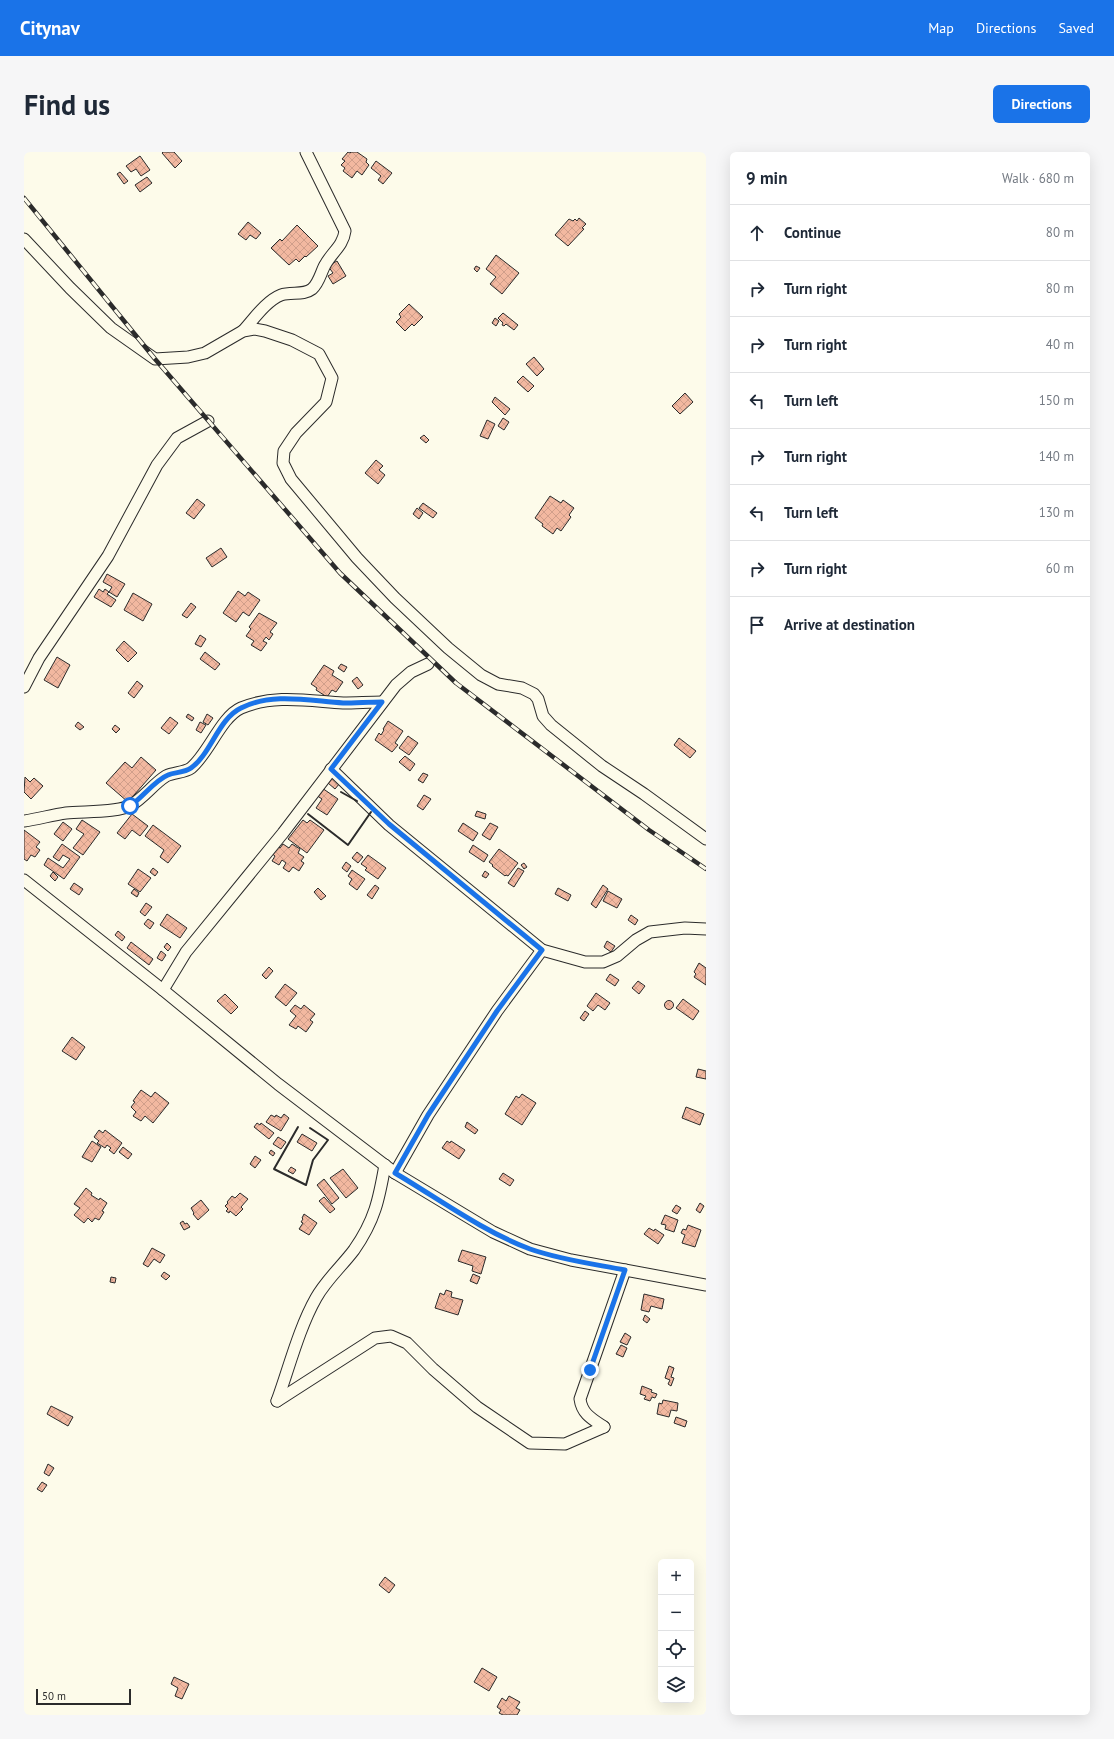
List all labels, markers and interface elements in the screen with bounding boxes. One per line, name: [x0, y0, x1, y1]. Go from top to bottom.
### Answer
text: Citynav: [20, 16, 80, 40]
text: Map: [928, 19, 954, 37]
text: Directions: [976, 19, 1036, 37]
text: Saved: [1058, 19, 1094, 37]
button: Directions: [993, 85, 1090, 123]
text: Find us: [24, 86, 110, 123]
text: 9 min: [746, 167, 787, 189]
text: Walk · 680 m: [1002, 170, 1074, 187]
icon: ahead: [746, 222, 768, 244]
text: Continue: [784, 223, 841, 242]
text: 80 m: [1046, 224, 1074, 241]
icon: right: [746, 278, 768, 300]
text: Turn right: [784, 279, 847, 298]
text: 80 m: [1046, 280, 1074, 297]
icon: right: [746, 334, 768, 356]
text: Turn right: [784, 335, 847, 354]
text: 40 m: [1046, 336, 1074, 353]
icon: left: [746, 390, 768, 412]
text: Turn left: [784, 391, 838, 410]
text: 150 m: [1039, 392, 1074, 409]
icon: right: [746, 446, 768, 468]
text: Turn right: [784, 447, 847, 466]
text: 140 m: [1039, 448, 1074, 465]
icon: left: [746, 502, 768, 524]
text: Turn left: [784, 503, 838, 522]
text: 130 m: [1039, 504, 1074, 521]
icon: right: [746, 558, 768, 580]
text: Turn right: [784, 559, 847, 578]
text: 60 m: [1046, 560, 1074, 577]
icon: arrive: [746, 614, 768, 636]
text: Arrive at destination: [784, 615, 915, 634]
route start: [121, 797, 139, 815]
route end: [581, 1361, 599, 1379]
map controls: [658, 1559, 694, 1703]
button: +: [658, 1559, 694, 1595]
button: −: [658, 1595, 694, 1631]
button: locate: [658, 1631, 694, 1667]
button: layers: [658, 1667, 694, 1703]
scale bar: [36, 1687, 131, 1706]
text: 50 m: [42, 1689, 66, 1703]

